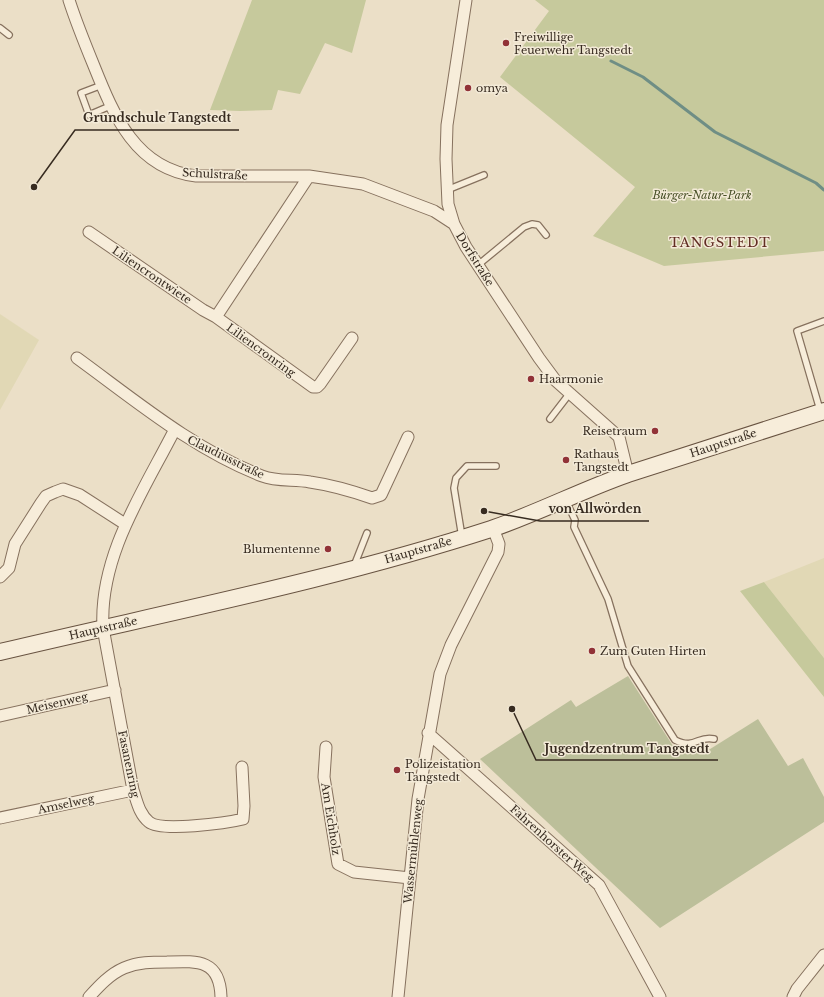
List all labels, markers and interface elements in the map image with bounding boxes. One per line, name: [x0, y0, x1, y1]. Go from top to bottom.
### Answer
place label: Freiwillige Feuerwehr Tangstedt: [514, 30, 633, 57]
marker: Freiwillige Feuerwehr Tangstedt: [501, 38, 511, 48]
place label: omya: [476, 81, 509, 95]
marker: omya: [463, 83, 473, 93]
callout: Grundschule Tangstedt: [75, 106, 239, 130]
text: Grundschule Tangstedt: [83, 110, 232, 125]
street label: Schulstraße: [182, 165, 248, 183]
park label: Bürger-Natur-Park: [651, 188, 752, 202]
street label: Dorfstraße: [453, 229, 497, 289]
district label: TANGSTEDT: [669, 234, 771, 251]
street label: Liliencrontwiete: [110, 243, 194, 307]
street label: Liliencronring: [224, 320, 299, 380]
place label: Haarmonie: [539, 372, 603, 386]
marker: Haarmonie: [526, 374, 536, 384]
place label: Reisetraum: [582, 424, 647, 438]
marker: Reisetraum: [650, 426, 660, 436]
street label: Hauptstraße: [688, 426, 758, 460]
street label: Claudiusstraße: [185, 432, 267, 482]
place label: Rathaus Tangstedt: [574, 447, 630, 474]
marker: Rathaus Tangstedt: [561, 455, 571, 465]
callout: von Allwörden: [540, 497, 649, 521]
text: von Allwörden: [548, 501, 642, 516]
street label: Hauptstraße: [383, 534, 453, 566]
place label: Blumentenne: [243, 542, 320, 556]
marker: Blumentenne: [323, 544, 333, 554]
street label: Hauptstraße: [68, 613, 138, 643]
place label: Zum Guten Hirten: [600, 644, 706, 658]
marker: Zum Guten Hirten: [587, 646, 597, 656]
street label: Meisenweg: [25, 689, 89, 717]
street label: Fasanenring: [115, 729, 143, 799]
callout: Jugendzentrum Tangstedt: [536, 736, 718, 760]
text: Jugendzentrum Tangstedt: [542, 741, 710, 756]
place label: Polizeistation Tangstedt: [405, 757, 481, 784]
marker: Polizeistation Tangstedt: [392, 765, 402, 775]
street label: Am Eichholz: [318, 781, 344, 856]
street label: Amselweg: [36, 791, 96, 817]
street label: Wassermühlenweg: [400, 797, 426, 905]
street label: Fahrenhorster Weg: [507, 802, 597, 885]

